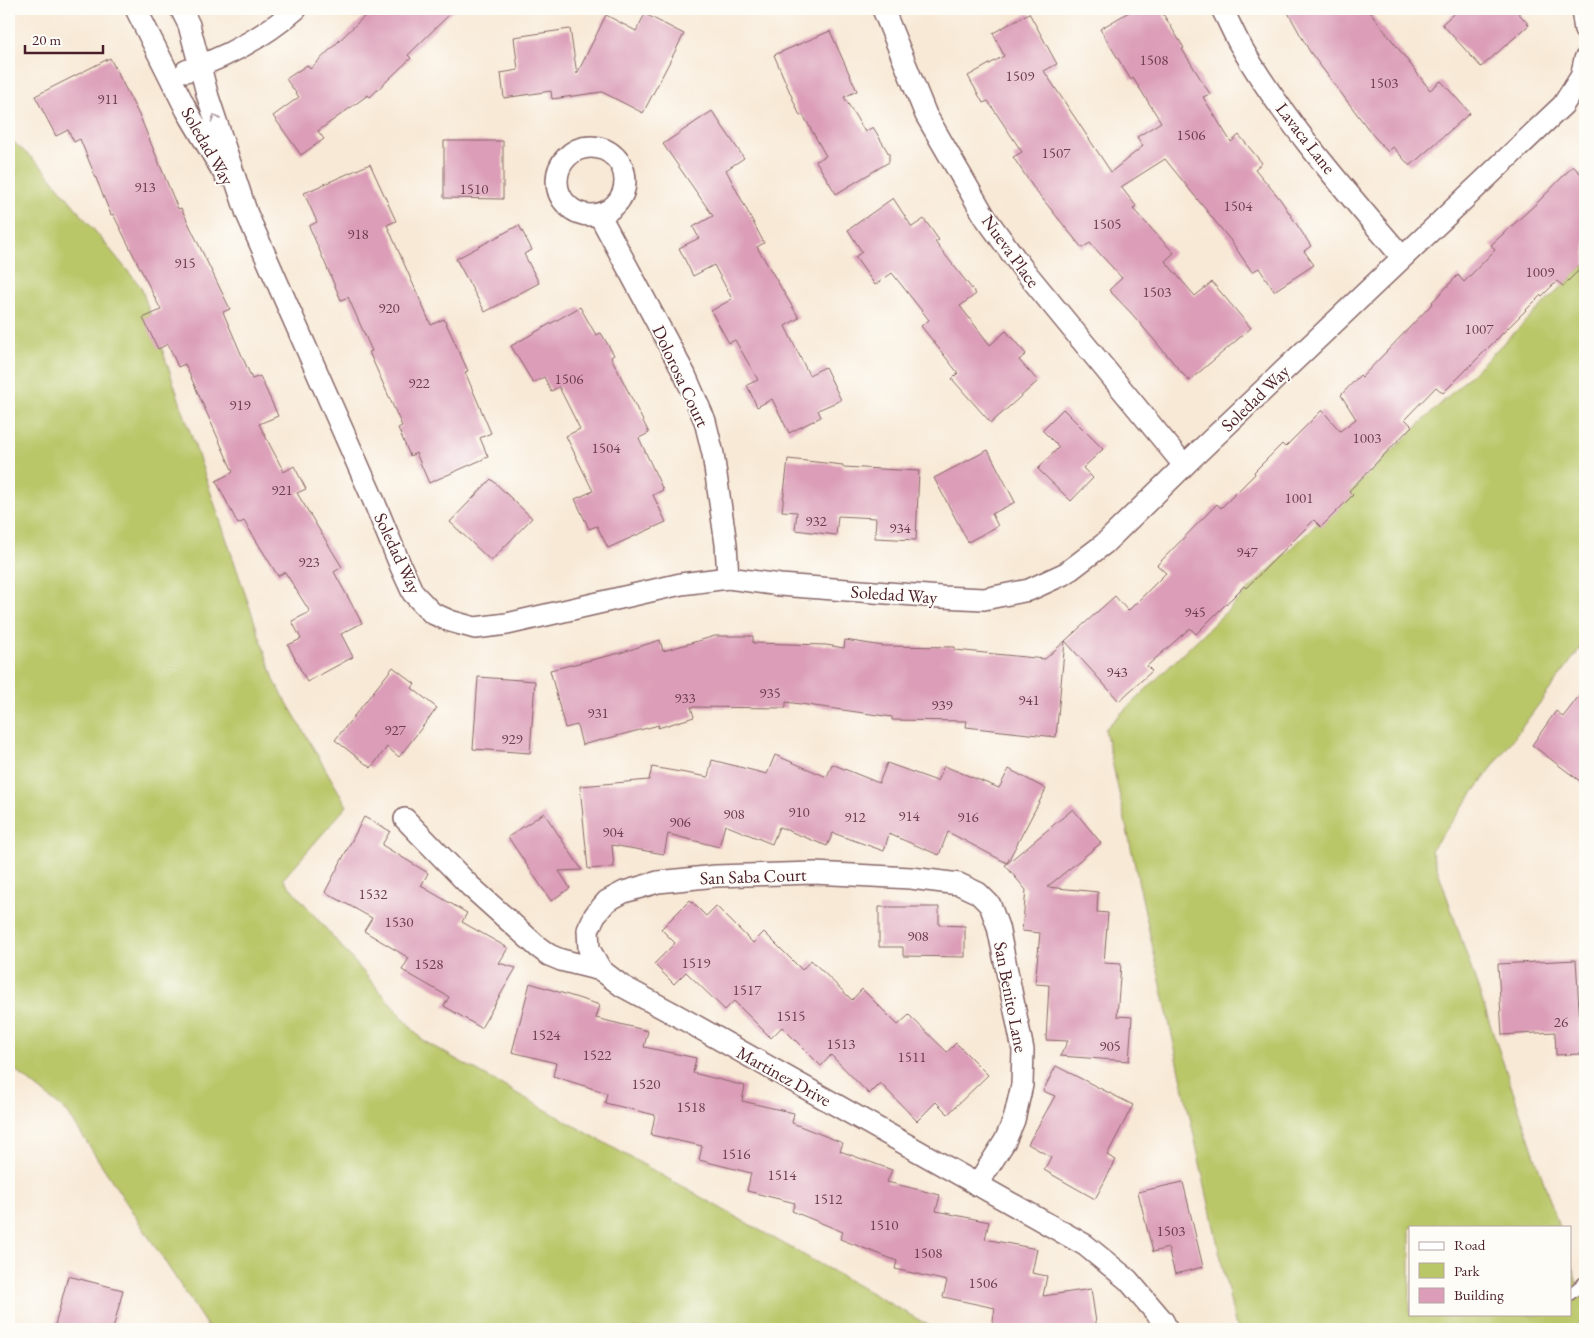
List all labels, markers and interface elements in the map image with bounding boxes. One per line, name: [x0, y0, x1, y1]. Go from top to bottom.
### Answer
scale bar: [25, 22, 102, 54]
text: 20 m: [32, 30, 61, 49]
house number: 1508: [1140, 50, 1168, 69]
house number: 1509: [1006, 66, 1034, 85]
house number: 1503: [1370, 73, 1398, 92]
house number: 911: [97, 89, 119, 108]
street label: Lavaca Lane: [1271, 98, 1341, 178]
street label: Soledad Way: [176, 103, 240, 189]
one-way arrow: [211, 115, 221, 123]
house number: 1506: [1177, 125, 1205, 144]
house number: 1507: [1042, 143, 1071, 162]
house number: 913: [134, 177, 156, 196]
house number: 1510: [460, 179, 488, 198]
house number: 1504: [1224, 196, 1253, 215]
street label: Nueva Place: [977, 210, 1045, 292]
house number: 1505: [1093, 214, 1121, 233]
house number: 918: [347, 224, 369, 243]
house number: 915: [174, 253, 196, 272]
house number: 1009: [1526, 262, 1554, 281]
house number: 1503: [1143, 282, 1171, 301]
house number: 920: [378, 298, 400, 317]
house number: 1007: [1465, 319, 1494, 338]
street label: Dolorosa Court: [647, 321, 715, 431]
street label: Soledad Way: [1216, 360, 1294, 436]
house number: 1506: [555, 369, 583, 388]
house number: 922: [408, 373, 431, 392]
house number: 919: [229, 395, 251, 414]
house number: 1003: [1353, 428, 1381, 447]
house number: 1504: [592, 438, 621, 457]
house number: 921: [271, 480, 293, 499]
house number: 1001: [1285, 488, 1313, 507]
street label: Soledad Way: [369, 509, 427, 597]
house number: 932: [805, 511, 828, 530]
house number: 934: [889, 518, 912, 537]
house number: 947: [1236, 542, 1259, 561]
house number: 923: [298, 552, 320, 571]
street label: Soledad Way: [850, 580, 938, 609]
house number: 945: [1184, 602, 1206, 621]
house number: 943: [1106, 662, 1128, 681]
house number: 935: [759, 683, 781, 702]
house number: 933: [674, 688, 696, 707]
house number: 941: [1018, 690, 1040, 709]
house number: 939: [931, 695, 953, 714]
house number: 931: [587, 703, 609, 722]
house number: 927: [384, 720, 407, 739]
house number: 929: [501, 729, 523, 748]
house number: 910: [788, 802, 810, 821]
house number: 908: [723, 804, 745, 823]
house number: 914: [898, 806, 921, 825]
house number: 912: [844, 807, 867, 826]
house number: 916: [957, 807, 979, 826]
house number: 906: [669, 812, 691, 831]
house number: 904: [602, 822, 625, 841]
street label: San Saba Court: [699, 863, 807, 889]
house number: 1532: [359, 884, 388, 903]
house number: 1530: [385, 912, 413, 931]
house number: 908: [907, 926, 929, 945]
street label: San Benito Lane: [989, 940, 1033, 1054]
house number: 1519: [682, 953, 710, 972]
house number: 1528: [415, 954, 443, 973]
house number: 1517: [733, 980, 762, 999]
house number: 1515: [777, 1006, 805, 1025]
house number: 26: [1554, 1012, 1568, 1031]
house number: 1524: [532, 1025, 561, 1044]
house number: 1513: [827, 1034, 855, 1053]
house number: 905: [1099, 1036, 1121, 1055]
street label: Martinez Drive: [733, 1041, 835, 1111]
house number: 1522: [583, 1045, 612, 1064]
house number: 1511: [898, 1047, 926, 1066]
house number: 1520: [632, 1074, 660, 1093]
house number: 1518: [677, 1097, 705, 1116]
house number: 1516: [722, 1144, 750, 1163]
house number: 1514: [768, 1165, 797, 1184]
house number: 1512: [814, 1189, 843, 1208]
house number: 1510: [870, 1215, 898, 1234]
house number: 1503: [1157, 1221, 1185, 1240]
legend: [1409, 1226, 1572, 1316]
text: Road: [1454, 1235, 1486, 1254]
house number: 1508: [914, 1243, 942, 1262]
text: Park: [1454, 1261, 1481, 1280]
house number: 1506: [969, 1273, 997, 1292]
text: Building: [1454, 1285, 1504, 1304]

